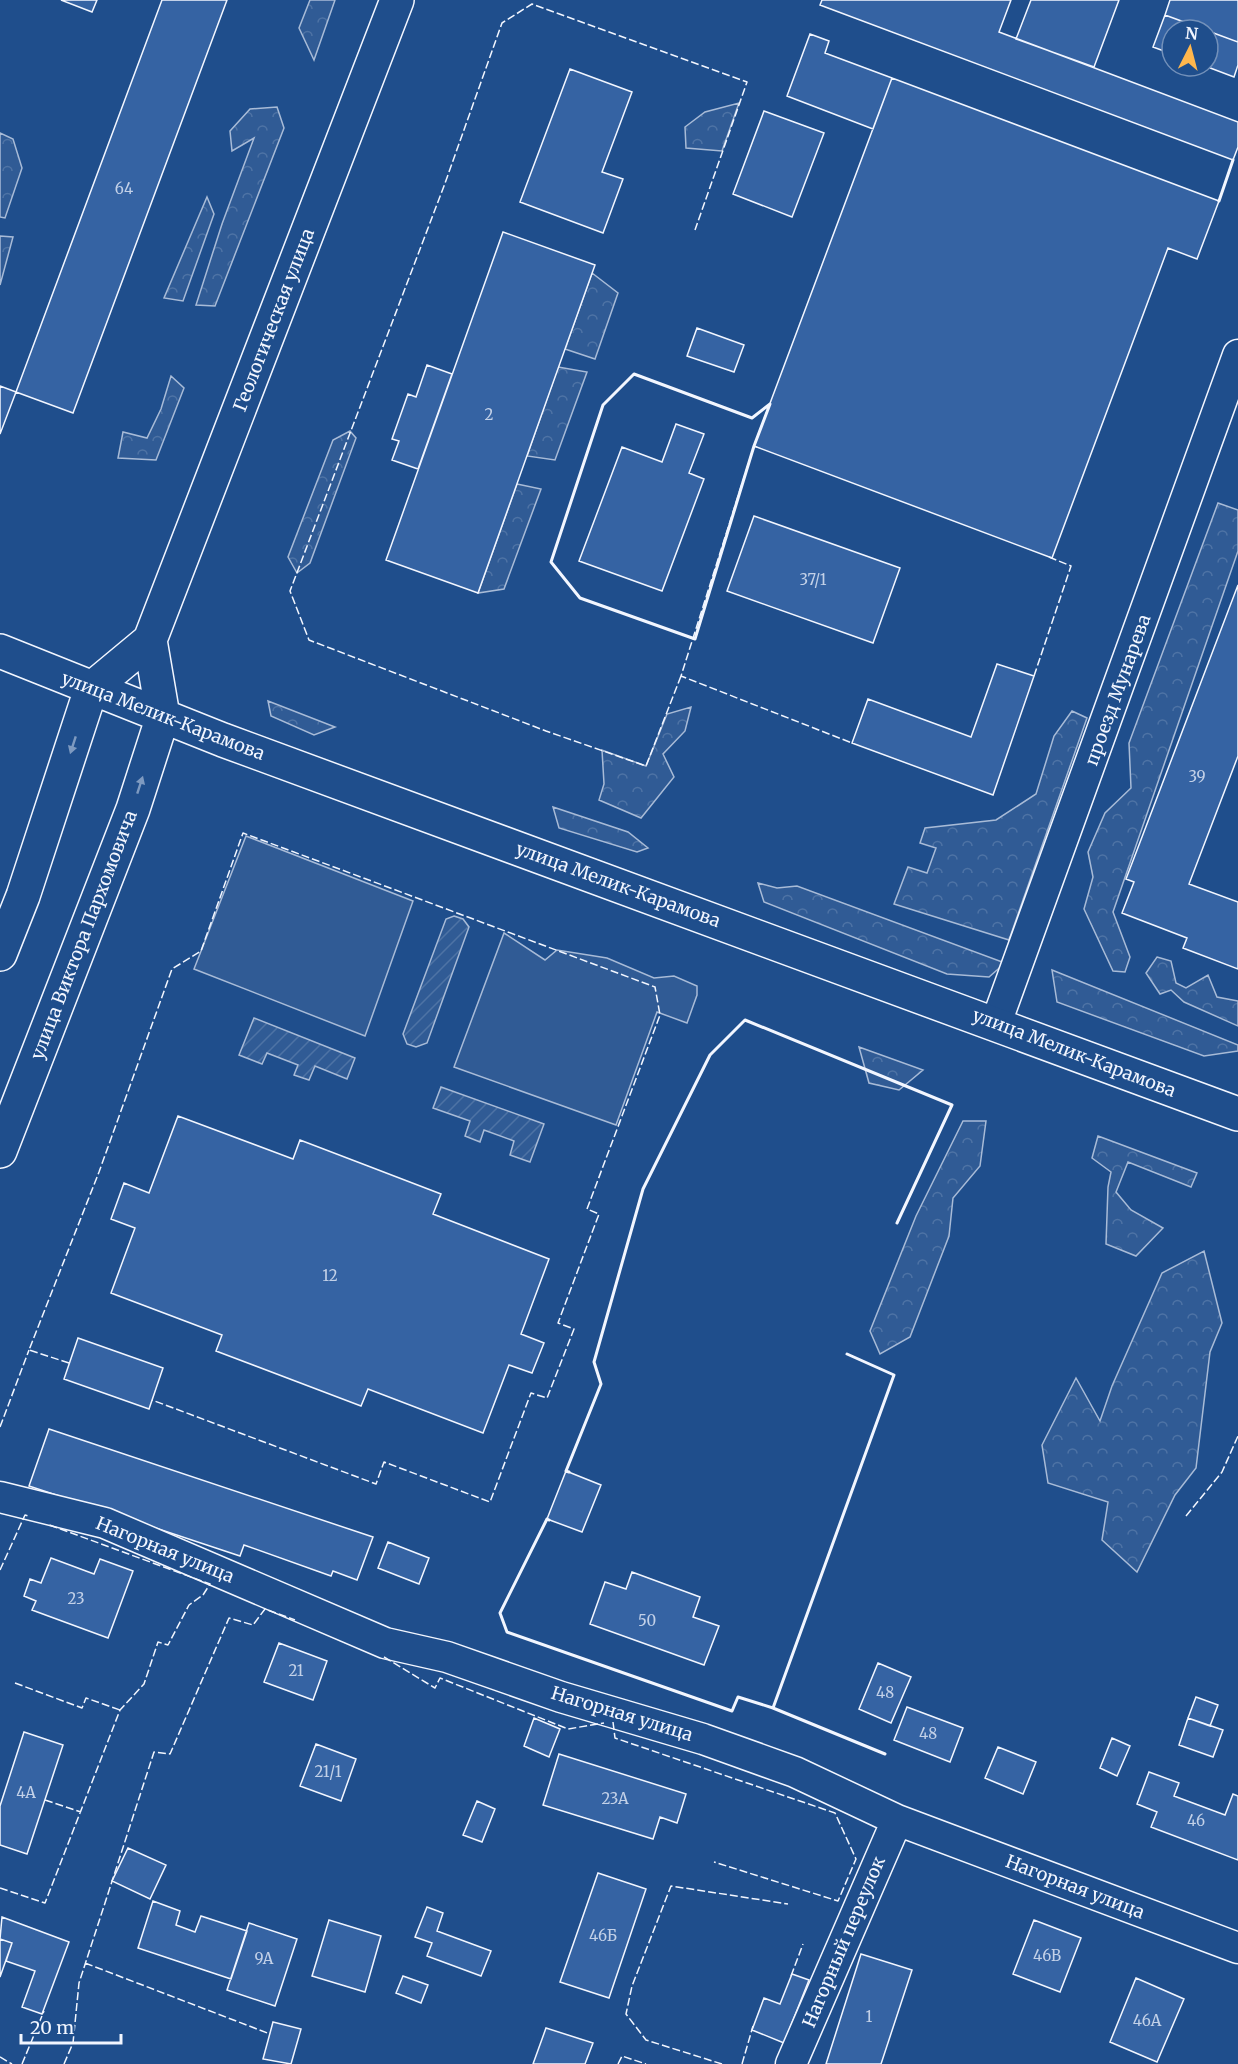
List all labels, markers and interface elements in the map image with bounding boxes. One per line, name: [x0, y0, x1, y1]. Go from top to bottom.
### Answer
north arrow: [1160, 18, 1220, 78]
text: N: [1184, 22, 1199, 44]
house number: 64: [115, 179, 133, 198]
street label: Геологическая улица: [228, 225, 319, 415]
house number: 2: [485, 405, 494, 424]
house number: 37/1: [799, 570, 827, 589]
street label: проезд Мунарева: [1079, 611, 1156, 769]
street label: улица Мелик-Карамова: [58, 666, 268, 765]
one-way arrow: [67, 736, 77, 754]
house number: 39: [1188, 767, 1206, 786]
one-way arrow: [136, 776, 146, 794]
street label: улица Виктора Пархомовича: [25, 807, 142, 1063]
street label: улица Мелик-Карамова: [513, 837, 724, 932]
street label: улица Мелик-Карамова: [969, 1003, 1179, 1102]
house number: 12: [322, 1266, 338, 1285]
street label: Нагорная улица: [93, 1511, 238, 1588]
house number: 23: [68, 1589, 84, 1608]
house number: 50: [638, 1611, 656, 1630]
house number: 21: [288, 1661, 304, 1680]
street label: Нагорная улица: [549, 1681, 696, 1746]
house number: 48: [876, 1683, 894, 1702]
house number: 48: [919, 1724, 937, 1743]
house number: 21/1: [314, 1762, 342, 1781]
house number: 4А: [16, 1783, 36, 1802]
house number: 23А: [601, 1789, 629, 1808]
house number: 46: [1187, 1811, 1205, 1830]
street label: Нагорная улица: [1002, 1849, 1148, 1924]
street label: Нагорный переулок: [797, 1852, 890, 2031]
house number: 46Б: [589, 1926, 617, 1945]
house number: 46В: [1033, 1946, 1061, 1965]
house number: 9А: [255, 1949, 274, 1968]
scale bar: [21, 2007, 122, 2045]
house number: 1: [866, 2007, 873, 2026]
house number: 46А: [1133, 2011, 1162, 2030]
text: 20 m: [30, 2016, 74, 2039]

